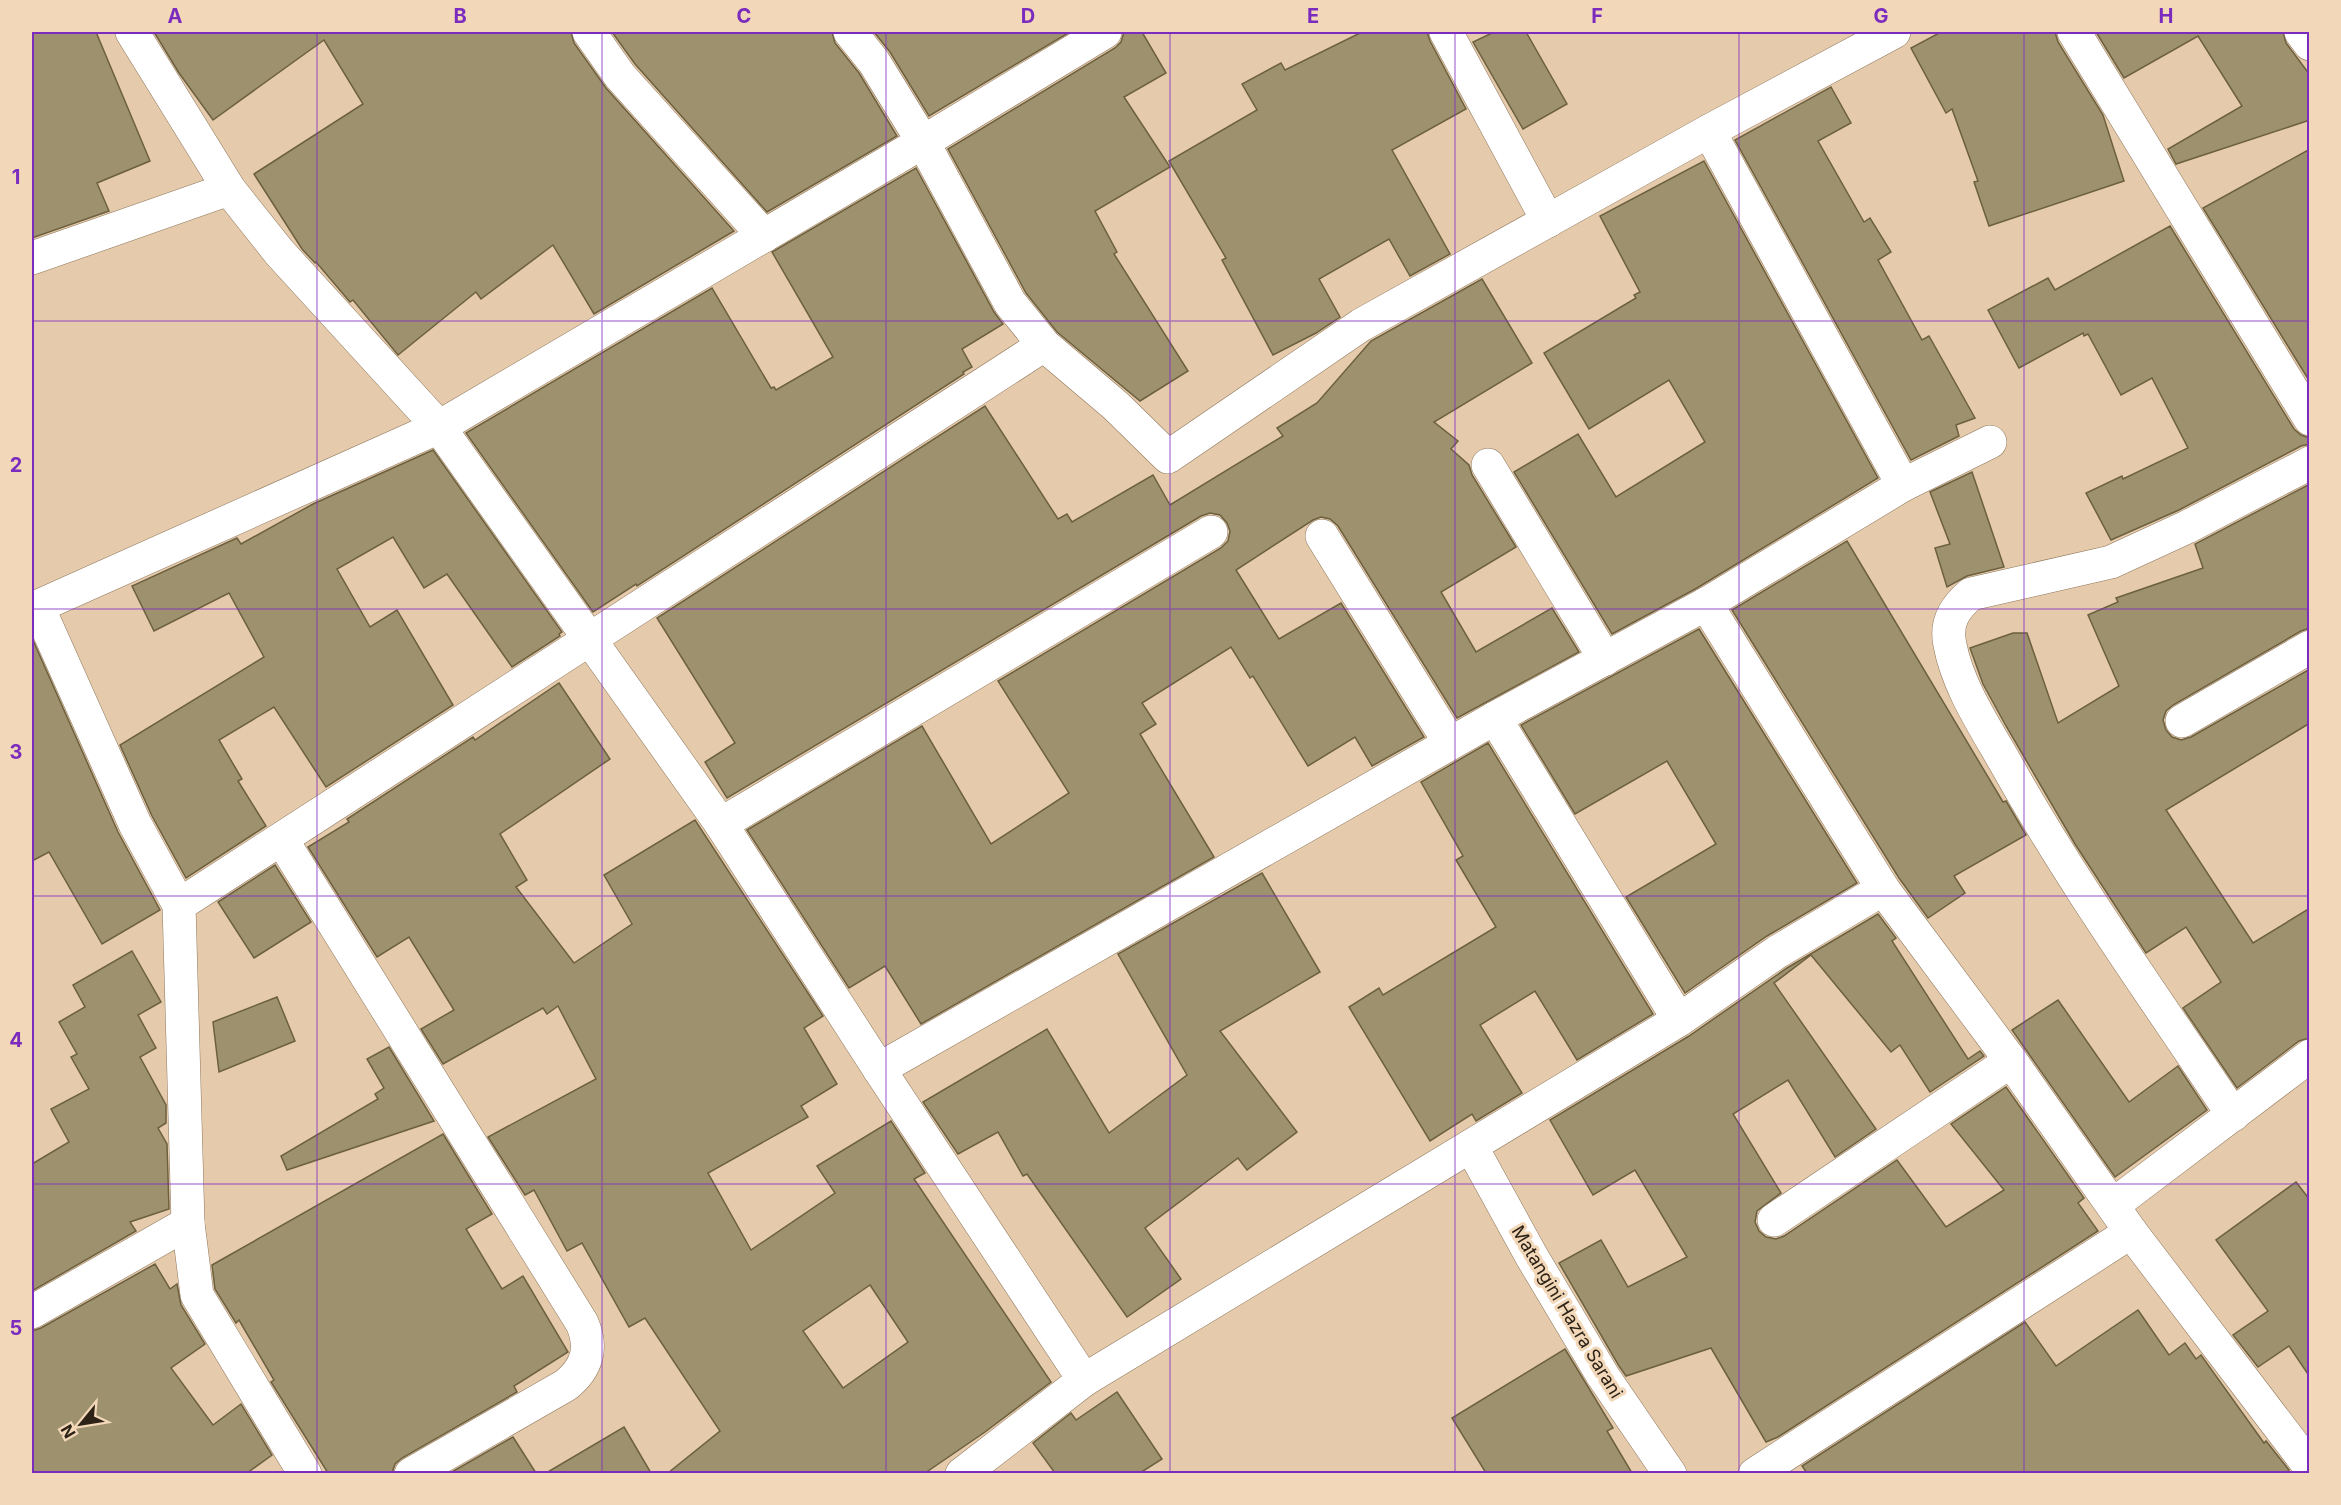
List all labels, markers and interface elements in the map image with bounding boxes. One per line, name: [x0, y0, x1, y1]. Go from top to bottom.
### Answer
text: A: [168, 4, 183, 28]
text: B: [453, 4, 467, 28]
text: C: [737, 4, 751, 28]
text: D: [1021, 4, 1035, 28]
text: E: [1307, 4, 1319, 28]
text: F: [1591, 4, 1603, 28]
text: G: [1873, 4, 1889, 28]
text: H: [2159, 4, 2173, 28]
text: 1: [12, 165, 20, 189]
text: 2: [10, 453, 22, 477]
text: 3: [10, 740, 22, 764]
text: 4: [9, 1028, 23, 1052]
street label: Matangini Hazra Sarani: [1508, 1222, 1627, 1402]
text: 5: [10, 1316, 22, 1340]
north arrow: [51, 1394, 111, 1454]
text: N: [56, 1421, 80, 1442]

